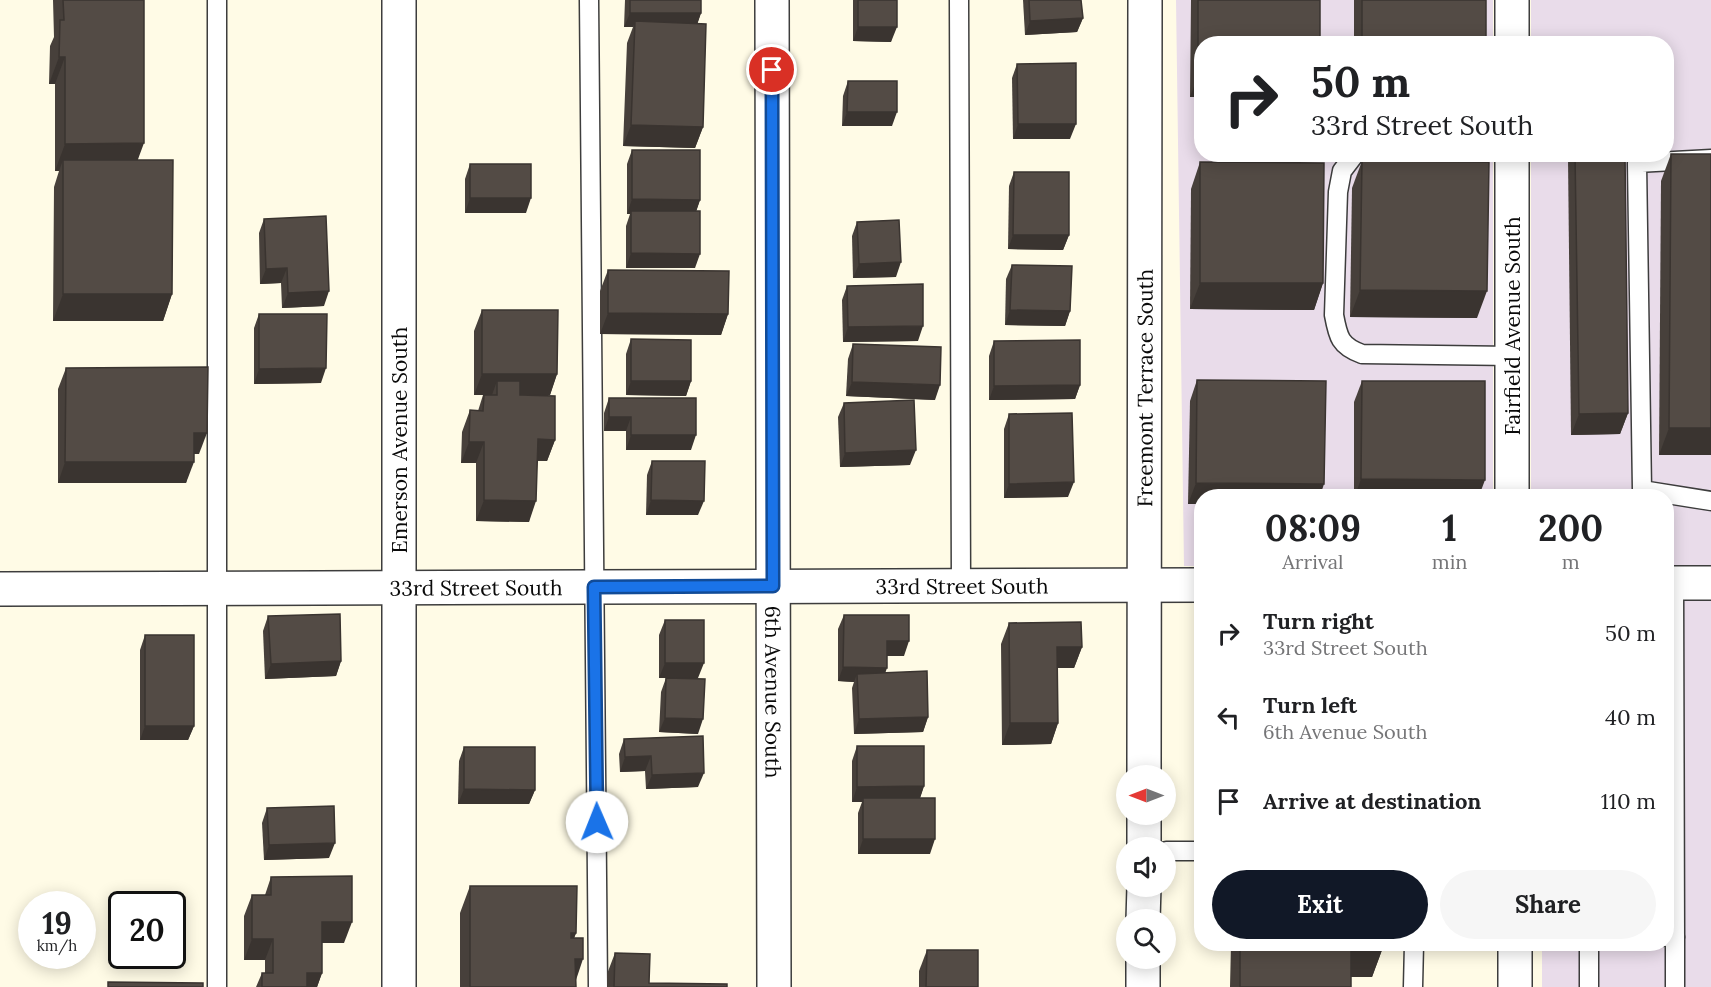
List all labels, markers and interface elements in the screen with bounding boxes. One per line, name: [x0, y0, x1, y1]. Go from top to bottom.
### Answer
pin: [746, 44, 797, 95]
icon: arrive: [755, 53, 788, 86]
text: 50 m: [1311, 55, 1410, 109]
icon: right: [1212, 60, 1290, 138]
text: 33rd Street South: [1311, 108, 1533, 142]
street label: Fairfield Avenue South: [1499, 217, 1526, 436]
street label: Freemont Terrace South: [1131, 269, 1158, 507]
street label: Emerson Avenue South: [386, 327, 413, 553]
text: 08:09: [1265, 505, 1361, 551]
text: 1: [1442, 505, 1457, 551]
text: 200: [1538, 505, 1603, 551]
text: Arrival: [1282, 549, 1343, 574]
text: min: [1432, 549, 1467, 574]
text: m: [1562, 549, 1580, 574]
street label: 33rd Street South: [875, 572, 1049, 600]
street label: 33rd Street South: [389, 574, 563, 601]
street label: 6th Avenue South: [760, 606, 787, 778]
text: Turn right: [1263, 607, 1374, 635]
icon: right: [1212, 617, 1245, 650]
text: 50 m: [1605, 619, 1656, 647]
text: 33rd Street South: [1263, 635, 1428, 660]
text: Turn left: [1263, 691, 1357, 719]
icon: left: [1212, 701, 1245, 734]
text: 40 m: [1605, 703, 1656, 731]
text: 6th Avenue South: [1263, 719, 1427, 744]
north arrow: [1116, 765, 1176, 825]
map controls: [1116, 765, 1176, 969]
icon: arrive: [1212, 785, 1245, 818]
text: Arrive at destination: [1263, 787, 1481, 815]
text: 110 m: [1601, 787, 1656, 815]
position arrow: [565, 790, 629, 854]
button: sound: [1116, 837, 1176, 897]
button: Exit: [1212, 870, 1428, 939]
button: Share: [1440, 870, 1656, 939]
speed limit sign: 20: [108, 891, 186, 969]
text: 19: [42, 904, 72, 942]
button: search: [1116, 909, 1176, 969]
text: km/h: [37, 936, 77, 955]

